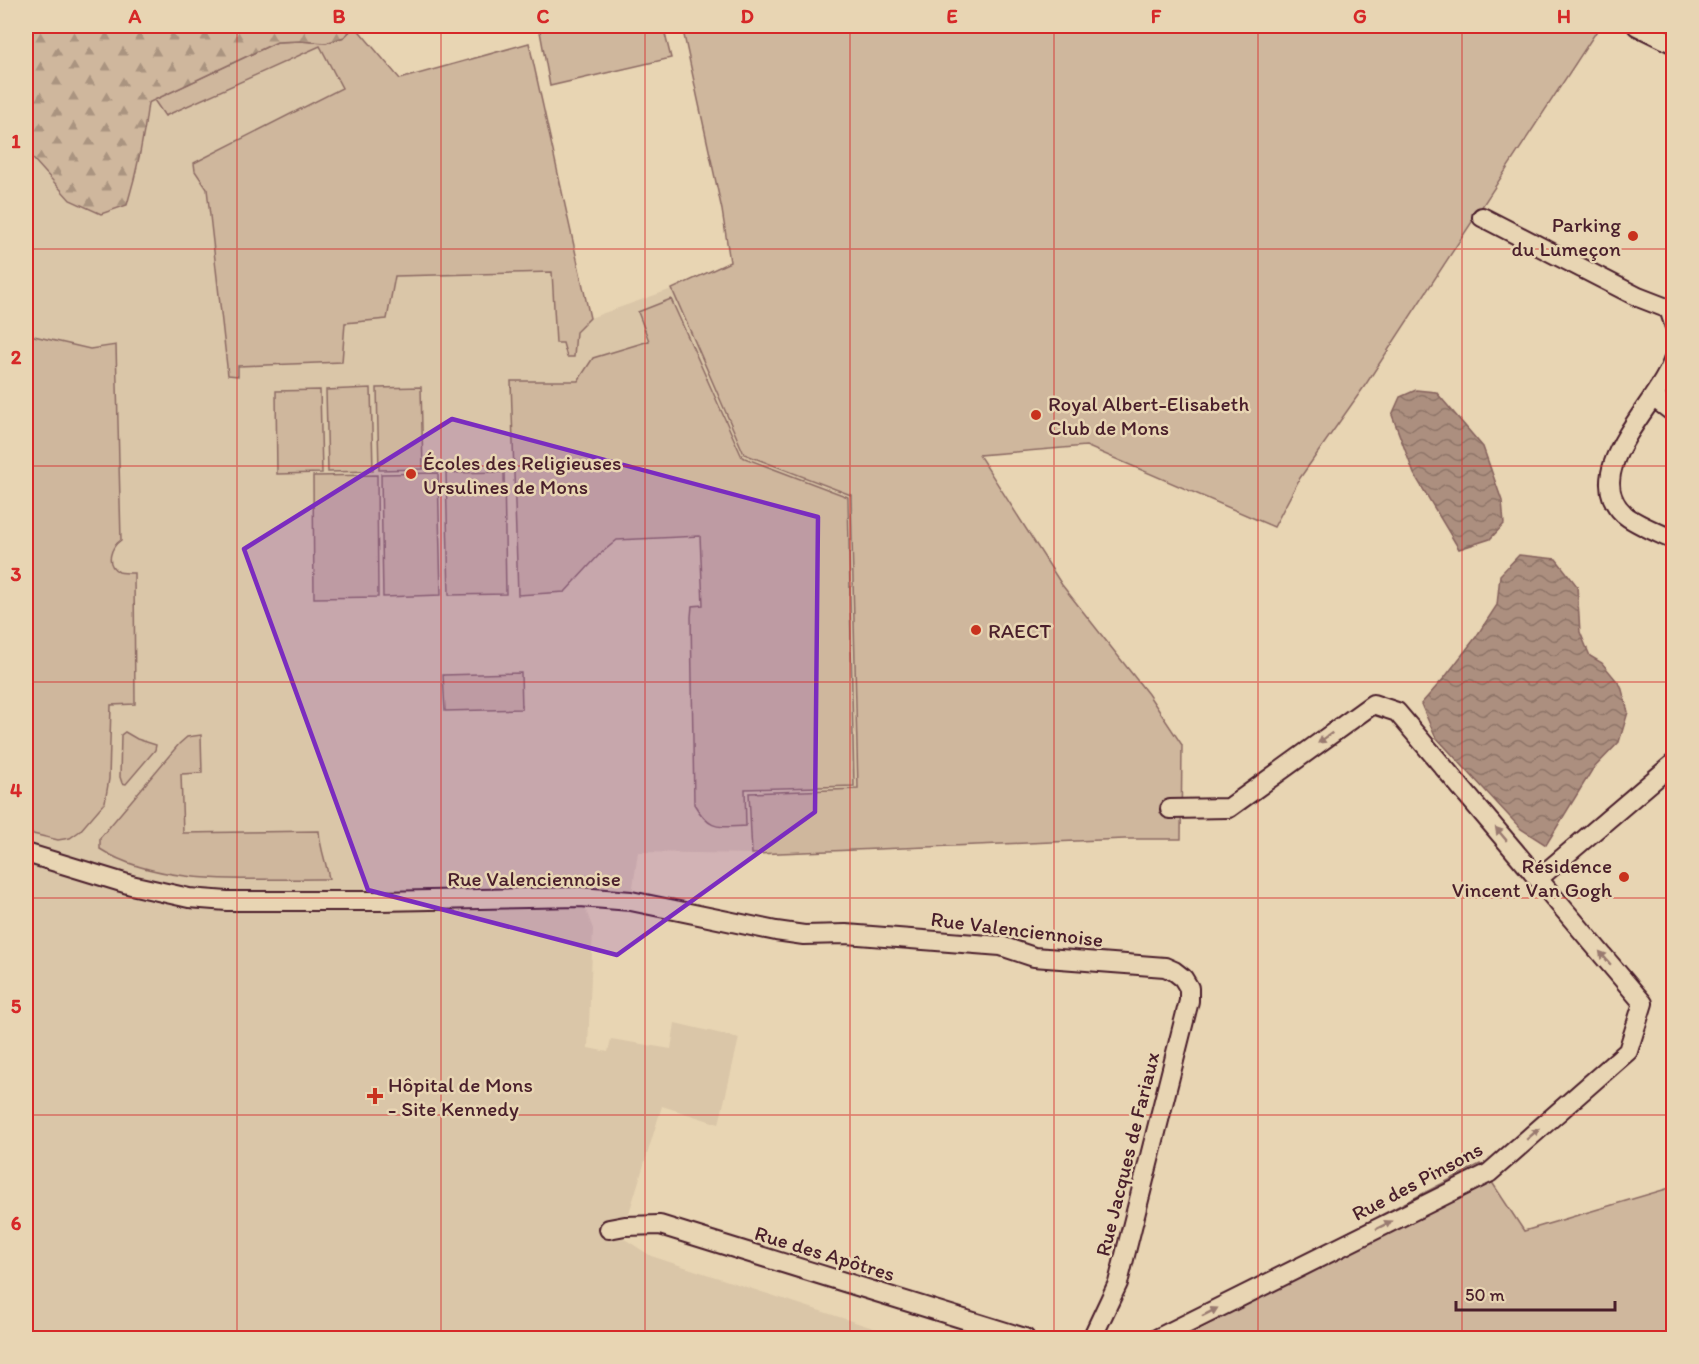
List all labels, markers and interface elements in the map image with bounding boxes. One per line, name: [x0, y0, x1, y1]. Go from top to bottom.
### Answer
text: A: [128, 4, 142, 28]
text: B: [333, 4, 346, 28]
text: C: [537, 4, 550, 28]
text: D: [740, 4, 754, 28]
text: E: [946, 4, 958, 28]
text: F: [1151, 4, 1162, 28]
text: G: [1353, 4, 1367, 28]
text: H: [1557, 4, 1571, 28]
text: 1: [11, 129, 21, 153]
place label: Parking du Lumeçon: [1511, 212, 1621, 261]
marker: Parking du Lumeçon: [1626, 229, 1640, 243]
text: 2: [11, 345, 22, 369]
place label: Royal Albert-Elisabeth Club de Mons: [1048, 391, 1249, 440]
marker: Royal Albert-Elisabeth Club de Mons: [1029, 408, 1043, 422]
place label: Écoles des Religieuses Ursulines de Mons: [423, 450, 621, 499]
marker: Écoles des Religieuses Ursulines de Mons: [404, 467, 418, 481]
text: 3: [11, 562, 22, 586]
place label: RAECT: [988, 618, 1051, 643]
marker: RAECT: [969, 623, 983, 637]
one-way arrow: [1318, 732, 1334, 744]
text: 4: [10, 778, 22, 802]
one-way arrow: [1494, 826, 1507, 842]
place label: Résidence Vincent Van Gogh: [1452, 853, 1613, 902]
street label: Rue Valenciennoise: [447, 866, 621, 891]
marker: Résidence Vincent Van Gogh: [1617, 870, 1631, 884]
street label: Rue Valenciennoise: [929, 906, 1105, 952]
one-way arrow: [1599, 951, 1612, 966]
text: 5: [11, 994, 22, 1018]
street label: Rue Jacques de Fariaux: [1090, 1049, 1165, 1259]
place label: Hôpital de Mons - Site Kennedy: [388, 1072, 533, 1121]
marker: Hôpital de Mons - Site Kennedy: [366, 1087, 384, 1105]
one-way arrow: [1525, 1128, 1540, 1141]
street label: Rue des Pinsons: [1347, 1136, 1487, 1226]
text: 6: [11, 1211, 22, 1235]
street label: Rue des Apôtres: [752, 1220, 898, 1286]
one-way arrow: [1376, 1220, 1393, 1230]
scale bar: [1456, 1274, 1615, 1312]
text: 50 m: [1465, 1284, 1505, 1306]
one-way arrow: [1201, 1308, 1218, 1317]

